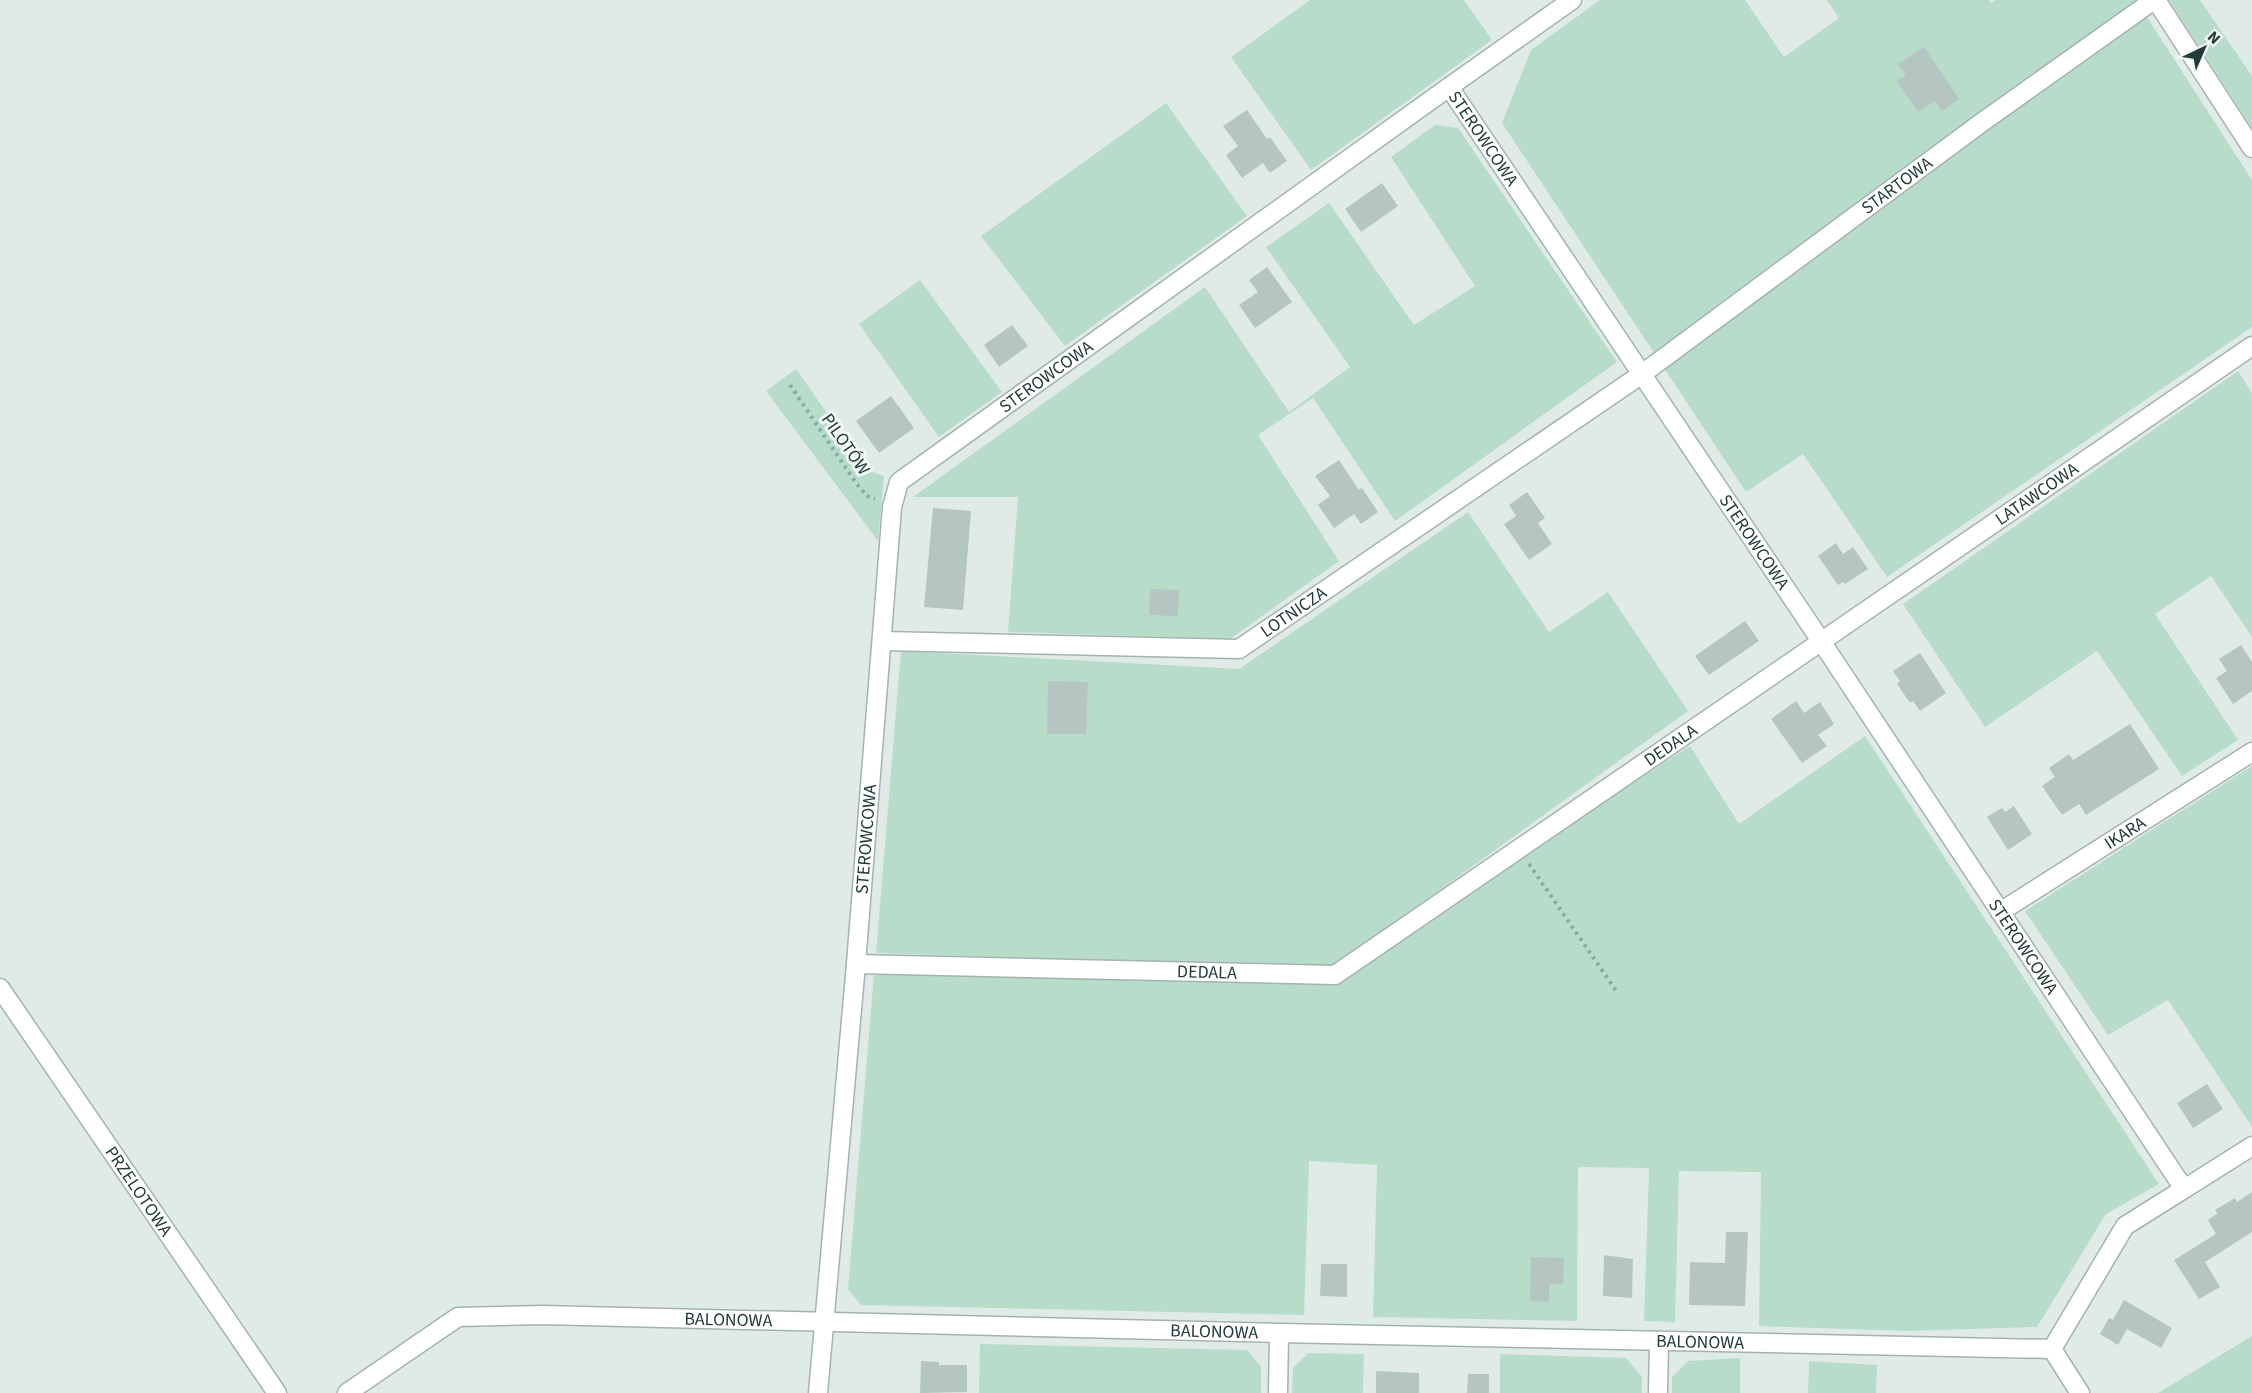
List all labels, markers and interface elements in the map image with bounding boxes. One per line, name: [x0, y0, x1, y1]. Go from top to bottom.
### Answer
north arrow: [2174, 18, 2234, 78]
text: N: [2202, 26, 2225, 50]
street label: STEROWCOWA: [1442, 86, 1524, 191]
street label: STARTOWA: [1856, 151, 1938, 220]
street label: STEROWCOWA: [994, 334, 1098, 419]
street label: PILOTÓW: [815, 408, 876, 480]
street label: LATAWCOWA: [1990, 457, 2084, 532]
street label: STEROWCOWA: [1713, 489, 1795, 595]
street label: LOTNICZA: [1256, 581, 1332, 644]
street label: DEDALA: [1639, 718, 1703, 772]
street label: STEROWCOWA: [850, 783, 883, 895]
street label: IKARA: [2100, 810, 2151, 856]
street label: STEROWCOWA: [1982, 894, 2064, 1000]
street label: DEDALA: [1177, 959, 1237, 986]
street label: PRZELOTOWA: [99, 1141, 178, 1242]
street label: BALONOWA: [684, 1306, 773, 1334]
street label: BALONOWA: [1170, 1318, 1259, 1345]
street label: BALONOWA: [1656, 1329, 1745, 1356]

